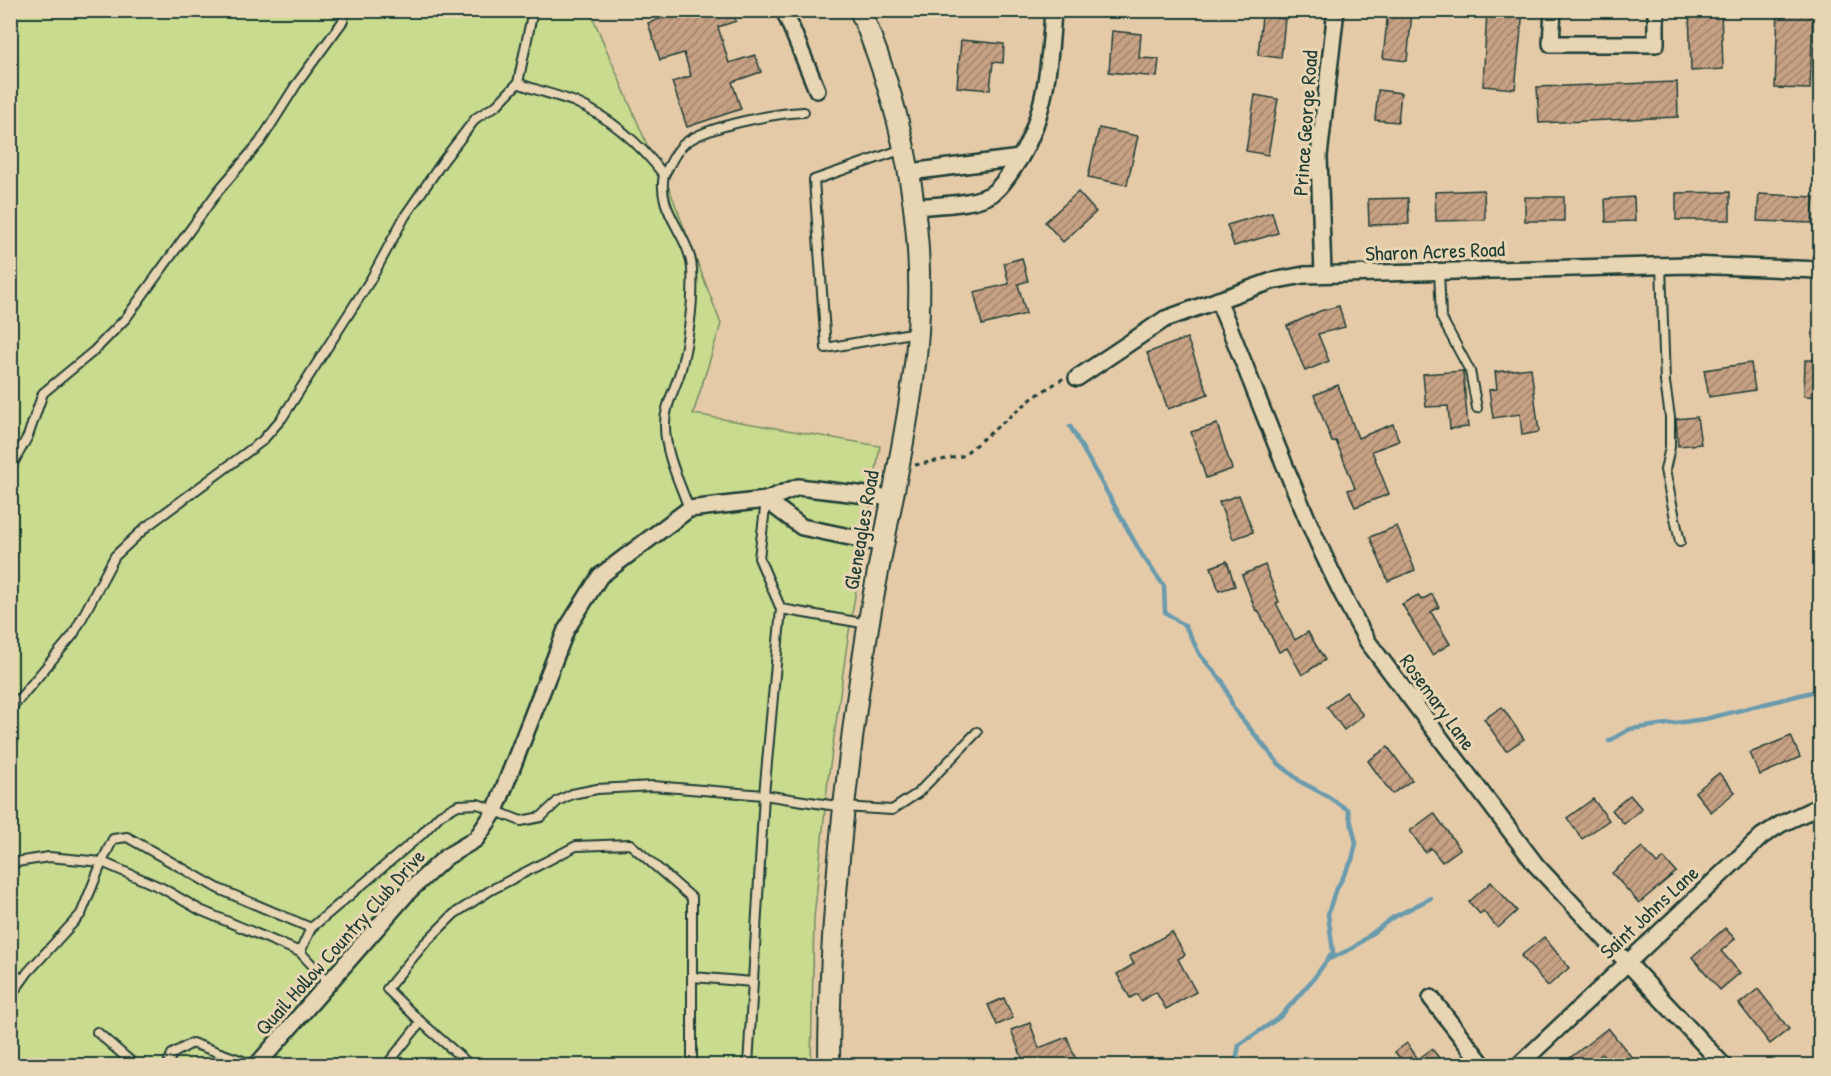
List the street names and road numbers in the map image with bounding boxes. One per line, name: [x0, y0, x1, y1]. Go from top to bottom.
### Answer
street label: Prince George Road: [1285, 49, 1325, 197]
street label: Sharon Acres Road: [1365, 234, 1505, 268]
street label: Gleneagles Road: [836, 468, 886, 592]
street label: Rosemary Lane: [1393, 648, 1483, 756]
street label: Quail Hollow Country Club Drive: [249, 843, 431, 1041]
street label: Saint Johns Lane: [1593, 859, 1705, 965]

